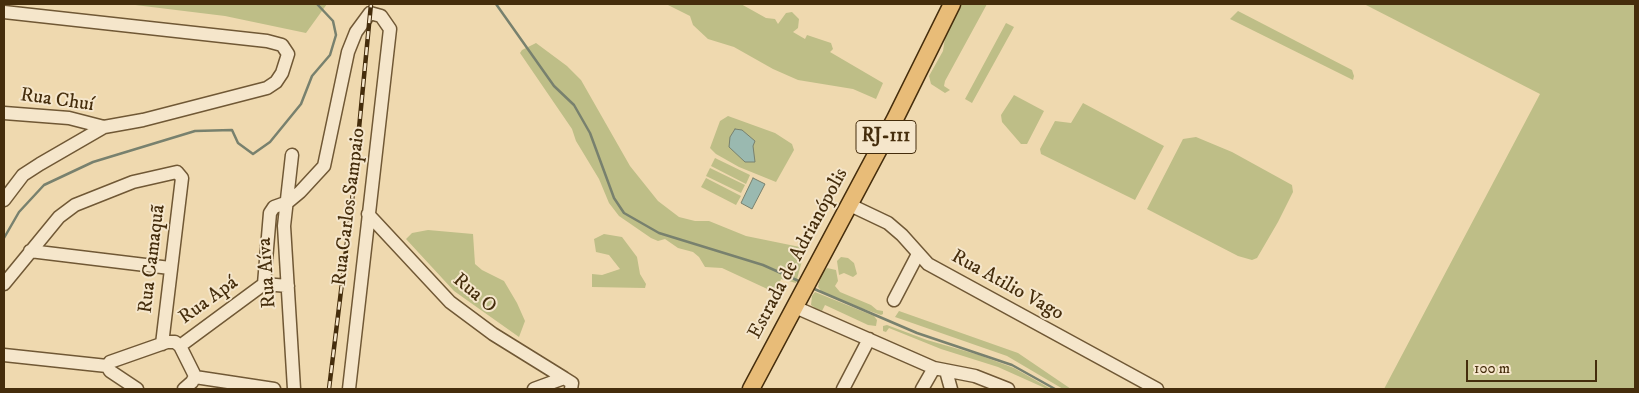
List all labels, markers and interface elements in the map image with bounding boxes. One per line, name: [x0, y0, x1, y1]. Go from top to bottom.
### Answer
street label: Rua Chuí: [19, 84, 95, 118]
road number: RJ-111: [856, 120, 916, 154]
street label: Rua Carlos Sampaio: [328, 127, 372, 287]
street label: Estrada de Adrianópolis: [744, 165, 854, 343]
street label: Rua Camaquã: [134, 203, 172, 315]
street label: Rua Aíva: [254, 237, 282, 309]
street label: Rua Atilio Vago: [947, 245, 1067, 327]
street label: Rua O: [447, 269, 501, 319]
street label: Rua Apá: [175, 272, 243, 330]
scale bar: [1469, 350, 1600, 382]
text: 100 m: [1474, 359, 1510, 378]

